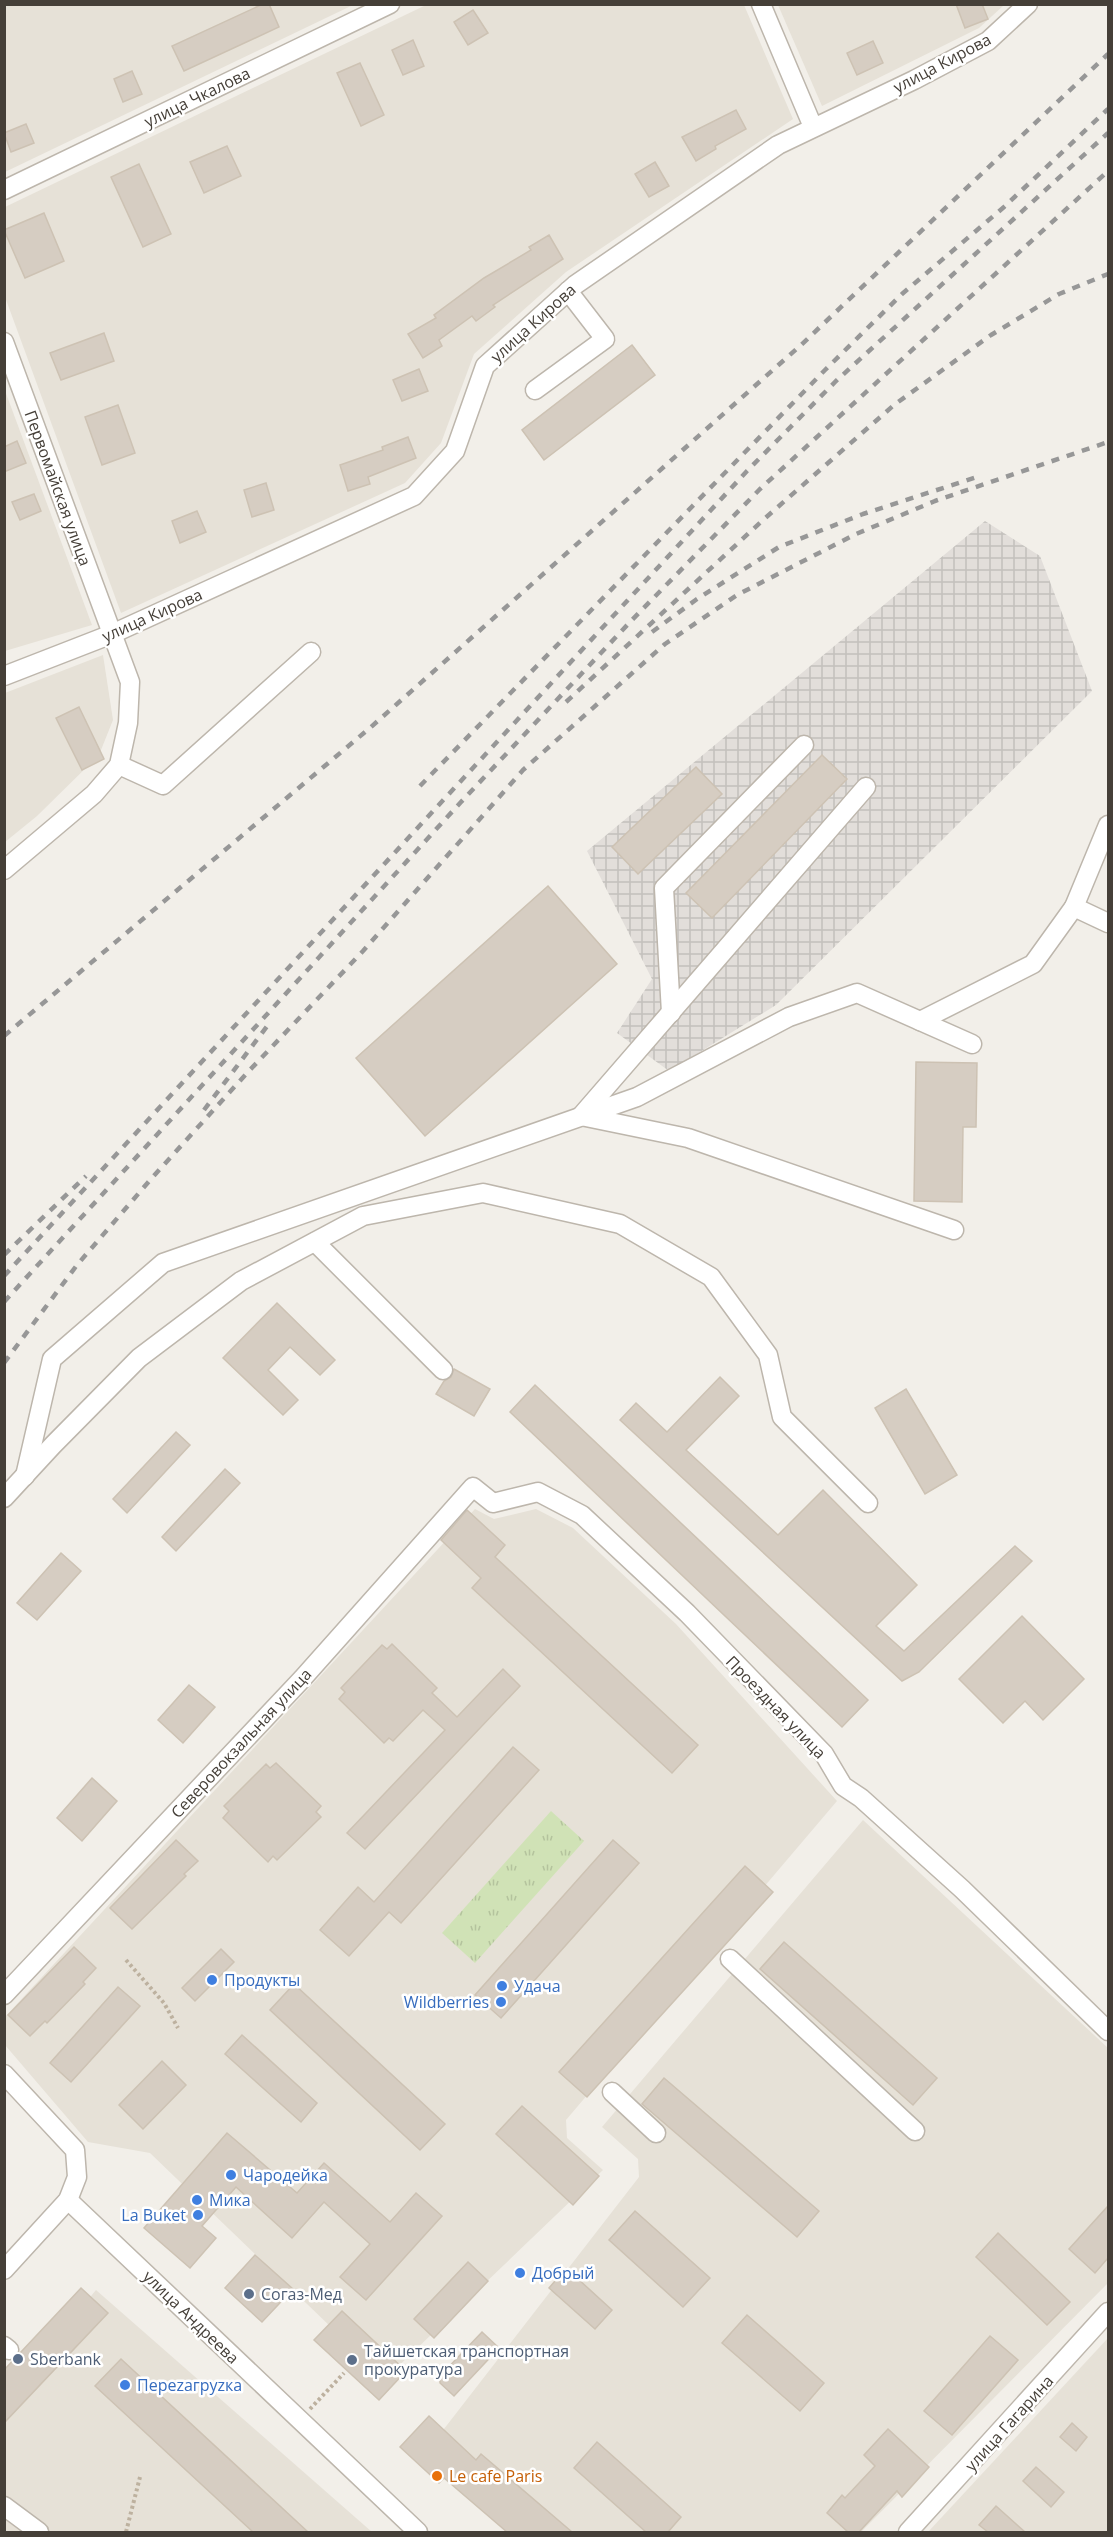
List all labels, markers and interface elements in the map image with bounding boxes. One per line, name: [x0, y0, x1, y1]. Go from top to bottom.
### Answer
street label: улица Кирова: [889, 28, 995, 98]
street label: улица Чкалова: [140, 62, 254, 132]
street label: улица Кирова: [486, 279, 580, 367]
street label: Первомайская улица: [20, 407, 96, 569]
street label: улица Кирова: [98, 583, 206, 647]
street label: Проездная улица: [721, 1651, 831, 1763]
street label: Северовокзальная улица: [166, 1663, 316, 1823]
place label: Продукты: [224, 1969, 300, 1991]
marker: Продукты: [205, 1973, 219, 1987]
place label: Удача: [514, 1975, 561, 1997]
marker: Удача: [495, 1979, 509, 1993]
place label: Wildberries: [404, 1991, 489, 2013]
marker: Wildberries: [494, 1995, 508, 2009]
place label: Чародейка: [243, 2164, 328, 2186]
marker: Чародейка: [224, 2168, 238, 2182]
place label: Мика: [209, 2189, 251, 2211]
marker: Мика: [190, 2193, 204, 2207]
place label: La Buket: [121, 2204, 186, 2226]
marker: La Buket: [191, 2208, 205, 2222]
place label: Добрый: [532, 2262, 594, 2284]
street label: улица Андреева: [138, 2265, 244, 2369]
marker: Добрый: [513, 2266, 527, 2280]
place label: Согаз-Мед: [261, 2283, 342, 2305]
marker: Согаз-Мед: [242, 2287, 256, 2301]
place label: Тайшетская транспортная прокуратура: [364, 2340, 569, 2380]
place label: Sberbank: [30, 2348, 102, 2370]
marker: Sberbank: [11, 2352, 25, 2366]
marker: Тайшетская транспортная прокуратура: [345, 2353, 359, 2367]
street label: улица Гагарина: [960, 2370, 1058, 2476]
place label: Переzагруzка: [137, 2374, 242, 2396]
marker: Переzагруzка: [118, 2378, 132, 2392]
place label: Le cafe Paris: [449, 2465, 542, 2487]
marker: Le cafe Paris: [430, 2469, 444, 2483]

